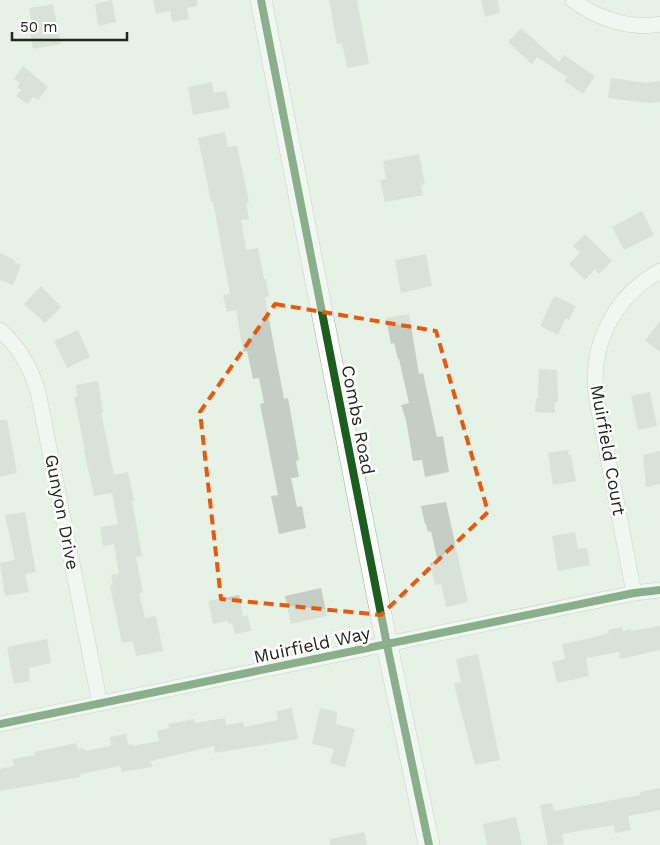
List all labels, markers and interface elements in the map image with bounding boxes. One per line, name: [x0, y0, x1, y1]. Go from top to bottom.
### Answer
scale bar: [12, 10, 128, 42]
text: 50 m: [20, 18, 57, 36]
street label: Combs Road: [338, 363, 379, 476]
street label: Muirfield Court: [587, 383, 630, 517]
street label: Gunyon Drive: [41, 452, 84, 571]
street label: Muirfield Way: [252, 622, 373, 667]

